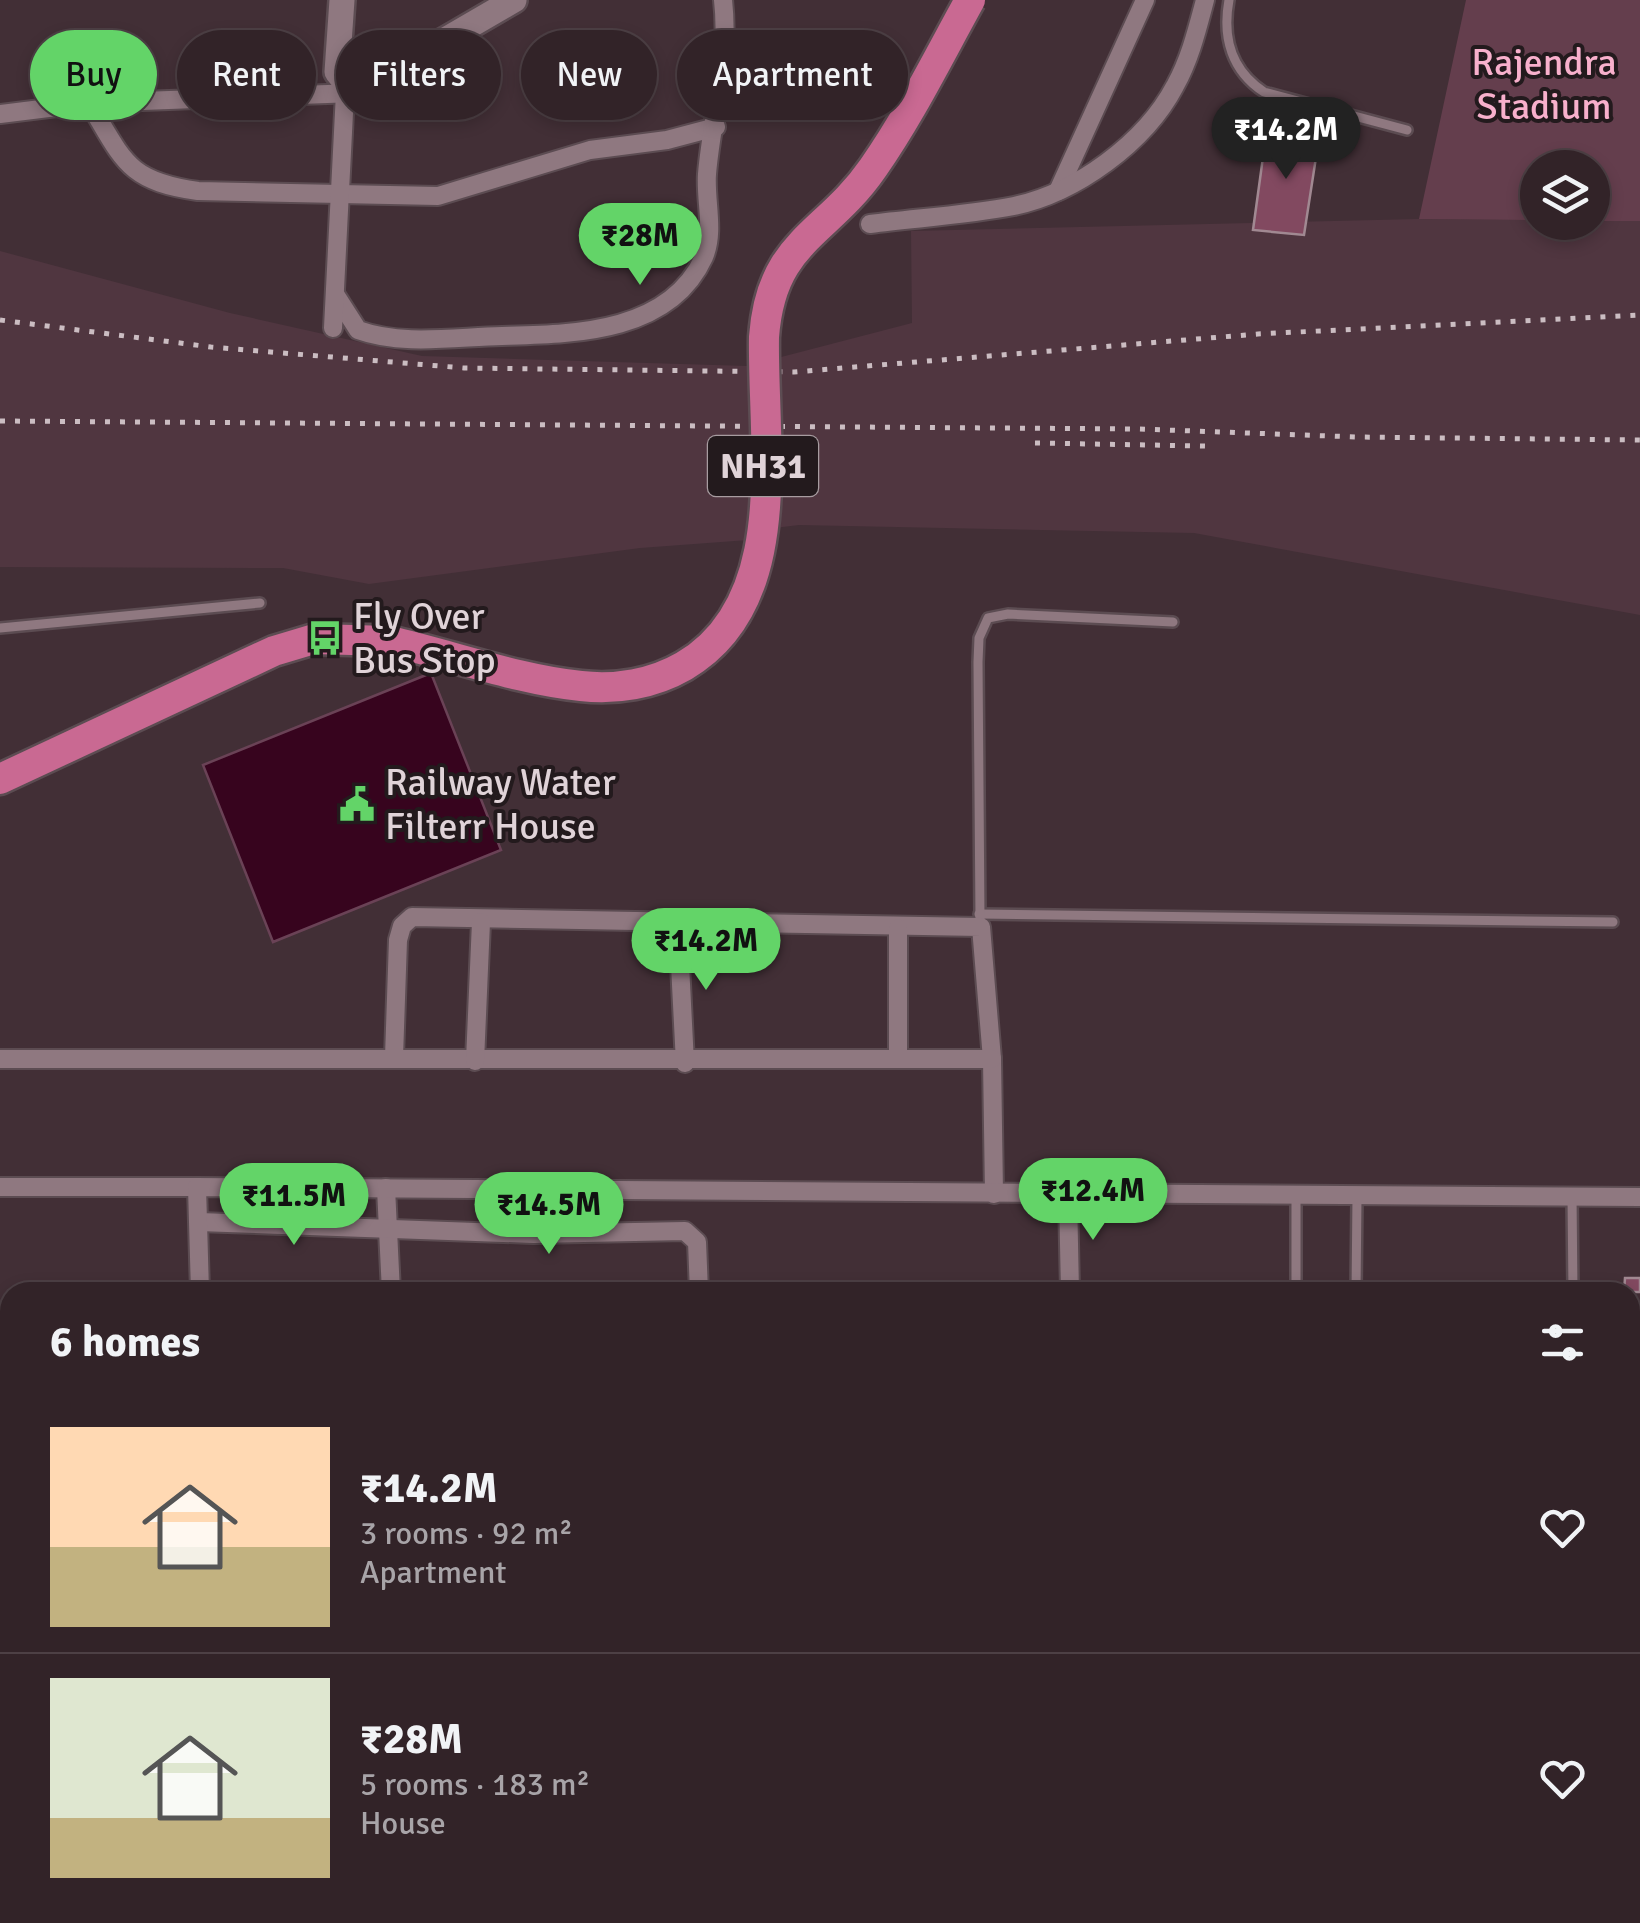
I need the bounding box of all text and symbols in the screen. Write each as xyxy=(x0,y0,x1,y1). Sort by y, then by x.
chip: Buy xyxy=(30,30,157,120)
chip: Rent xyxy=(177,30,316,120)
chip: Filters xyxy=(336,30,501,120)
chip: New xyxy=(521,30,657,120)
chip: Apartment xyxy=(677,30,908,120)
park label: Rajendra Stadium xyxy=(1471,39,1617,130)
pin: ₹14.2M xyxy=(1205,97,1367,182)
text: ₹14.2M xyxy=(1234,110,1338,149)
map controls xyxy=(1520,150,1610,240)
button: layers xyxy=(1520,150,1610,240)
pin: ₹28M xyxy=(581,203,699,288)
text: ₹28M xyxy=(601,216,679,255)
road number: NH31 xyxy=(708,436,818,496)
place label: Fly Over Bus Stop xyxy=(353,593,496,684)
bus stop icon: Fly Over Bus Stop xyxy=(306,619,344,657)
place label: Railway Water Filterr House xyxy=(385,759,616,850)
public building icon: Railway Water Filterr House xyxy=(338,785,376,823)
pin: ₹14.2M xyxy=(625,908,787,993)
text: ₹14.2M xyxy=(654,921,758,960)
pin: ₹12.4M xyxy=(1012,1158,1174,1243)
pin: ₹11.5M xyxy=(213,1163,375,1248)
text: ₹12.4M xyxy=(1041,1171,1145,1210)
pin: ₹14.5M xyxy=(468,1172,630,1257)
text: ₹11.5M xyxy=(242,1176,346,1215)
text: ₹14.5M xyxy=(497,1185,601,1224)
icon: filters xyxy=(1535,1315,1590,1370)
text: 6 homes xyxy=(50,1317,200,1368)
text: ₹14.2M xyxy=(360,1463,498,1514)
icon: home xyxy=(130,1467,250,1587)
icon: heart xyxy=(1535,1500,1590,1555)
text: 3 rooms · 92 m² xyxy=(360,1514,573,1553)
text: Apartment xyxy=(360,1553,507,1592)
text: ₹28M xyxy=(360,1714,463,1765)
icon: home xyxy=(130,1718,250,1838)
icon: heart xyxy=(1535,1751,1590,1806)
text: 5 rooms · 183 m² xyxy=(360,1765,590,1804)
text: House xyxy=(360,1804,446,1843)

